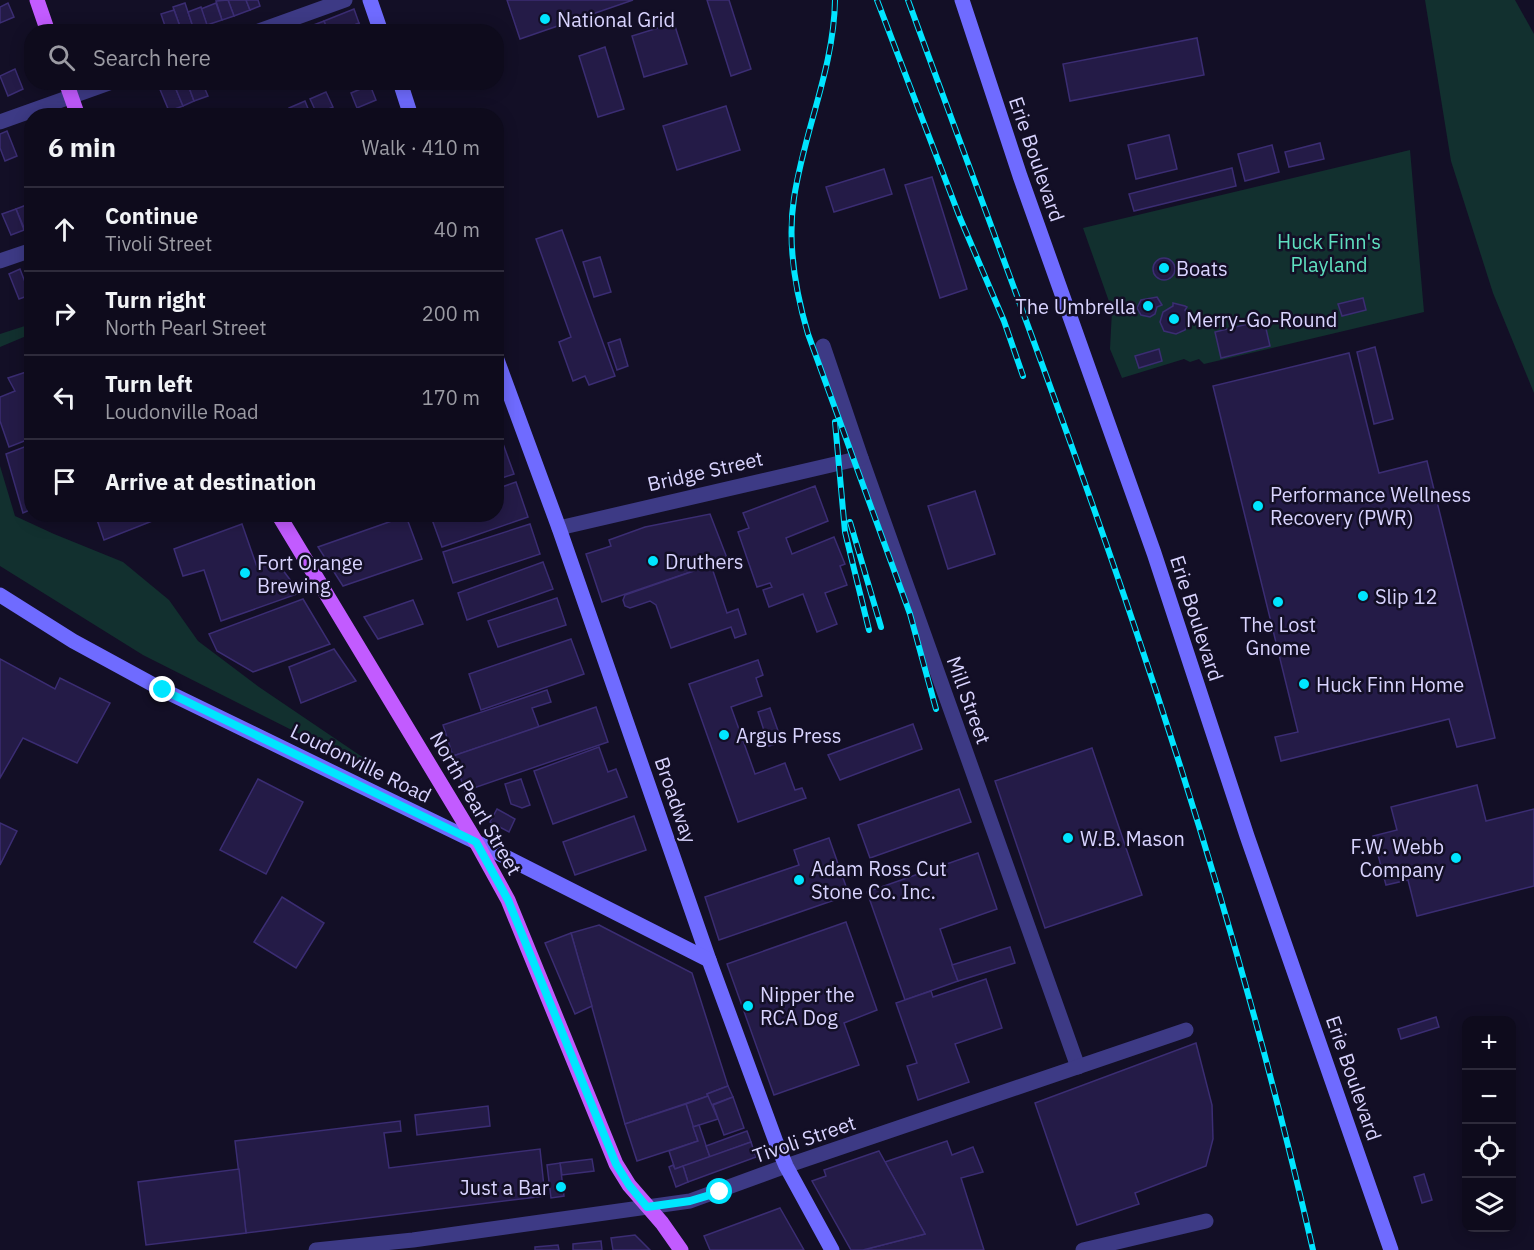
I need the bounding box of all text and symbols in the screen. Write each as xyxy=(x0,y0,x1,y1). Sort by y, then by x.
place label: National Grid xyxy=(557,6,675,33)
marker: National Grid xyxy=(538,12,552,26)
search box xyxy=(24,24,504,90)
icon: search xyxy=(45,41,78,74)
text: Search here xyxy=(93,43,211,72)
street label: Erie Boulevard xyxy=(1003,93,1071,225)
text: 6 min xyxy=(48,130,116,164)
text: Walk · 410 m xyxy=(362,134,480,161)
text: Continue xyxy=(105,201,198,230)
icon: ahead xyxy=(48,213,81,246)
text: 40 m xyxy=(434,216,480,243)
park label: Huck Finn's Playland xyxy=(1277,228,1381,278)
text: Tivoli Street xyxy=(105,230,212,257)
place label: Boats xyxy=(1176,255,1228,282)
marker: Boats xyxy=(1157,261,1171,275)
text: Turn right xyxy=(105,285,206,314)
place label: The Umbrella xyxy=(1015,293,1136,320)
icon: right xyxy=(48,297,81,330)
marker: The Umbrella xyxy=(1141,299,1155,313)
text: 200 m xyxy=(422,300,480,327)
place label: Merry-Go-Round xyxy=(1186,306,1337,333)
marker: Merry-Go-Round xyxy=(1167,312,1181,326)
text: North Pearl Street xyxy=(105,314,267,341)
text: Turn left xyxy=(105,369,193,398)
icon: left xyxy=(48,381,81,414)
text: 170 m xyxy=(422,384,480,411)
text: Loudonville Road xyxy=(105,398,259,425)
street label: Bridge Street xyxy=(644,445,766,497)
icon: arrive xyxy=(48,465,81,498)
text: Arrive at destination xyxy=(105,467,316,496)
place label: Performance Wellness Recovery (PWR) xyxy=(1270,481,1471,531)
marker: Performance Wellness Recovery (PWR) xyxy=(1251,499,1265,513)
place label: Druthers xyxy=(665,548,744,575)
place label: Fort Orange Brewing xyxy=(257,549,363,599)
street label: Erie Boulevard xyxy=(1164,552,1230,684)
marker: Druthers xyxy=(646,554,660,568)
marker: Fort Orange Brewing xyxy=(238,566,252,580)
place label: Slip 12 xyxy=(1375,583,1437,610)
marker: Slip 12 xyxy=(1356,589,1370,603)
marker: The Lost Gnome xyxy=(1271,595,1285,609)
place label: The Lost Gnome xyxy=(1240,611,1316,661)
street label: Mill Street xyxy=(941,652,997,748)
place label: Huck Finn Home xyxy=(1316,671,1464,698)
route end xyxy=(149,676,175,702)
marker: Huck Finn Home xyxy=(1297,677,1311,691)
street label: Loudonville Road xyxy=(286,717,436,809)
place label: Argus Press xyxy=(736,722,842,749)
street label: North Pearl Street xyxy=(424,726,528,880)
marker: Argus Press xyxy=(717,728,731,742)
street label: Broadway xyxy=(649,753,703,847)
place label: W.B. Mason xyxy=(1080,825,1185,852)
marker: W.B. Mason xyxy=(1061,831,1075,845)
place label: F.W. Webb Company xyxy=(1351,833,1444,883)
marker: F.W. Webb Company xyxy=(1449,851,1463,865)
place label: Adam Ross Cut Stone Co. Inc. xyxy=(811,855,947,905)
marker: Adam Ross Cut Stone Co. Inc. xyxy=(792,873,806,887)
place label: Nipper the RCA Dog xyxy=(760,981,855,1031)
marker: Nipper the RCA Dog xyxy=(741,999,755,1013)
street label: Erie Boulevard xyxy=(1320,1012,1388,1144)
map controls xyxy=(1462,1016,1516,1232)
button: + xyxy=(1462,1016,1516,1070)
button: − xyxy=(1462,1070,1516,1124)
street label: Tivoli Street xyxy=(749,1109,859,1169)
button: locate xyxy=(1462,1124,1516,1178)
place label: Just a Bar xyxy=(460,1174,549,1201)
route start xyxy=(706,1178,732,1204)
button: layers xyxy=(1462,1178,1516,1232)
marker: Just a Bar xyxy=(554,1180,568,1194)

